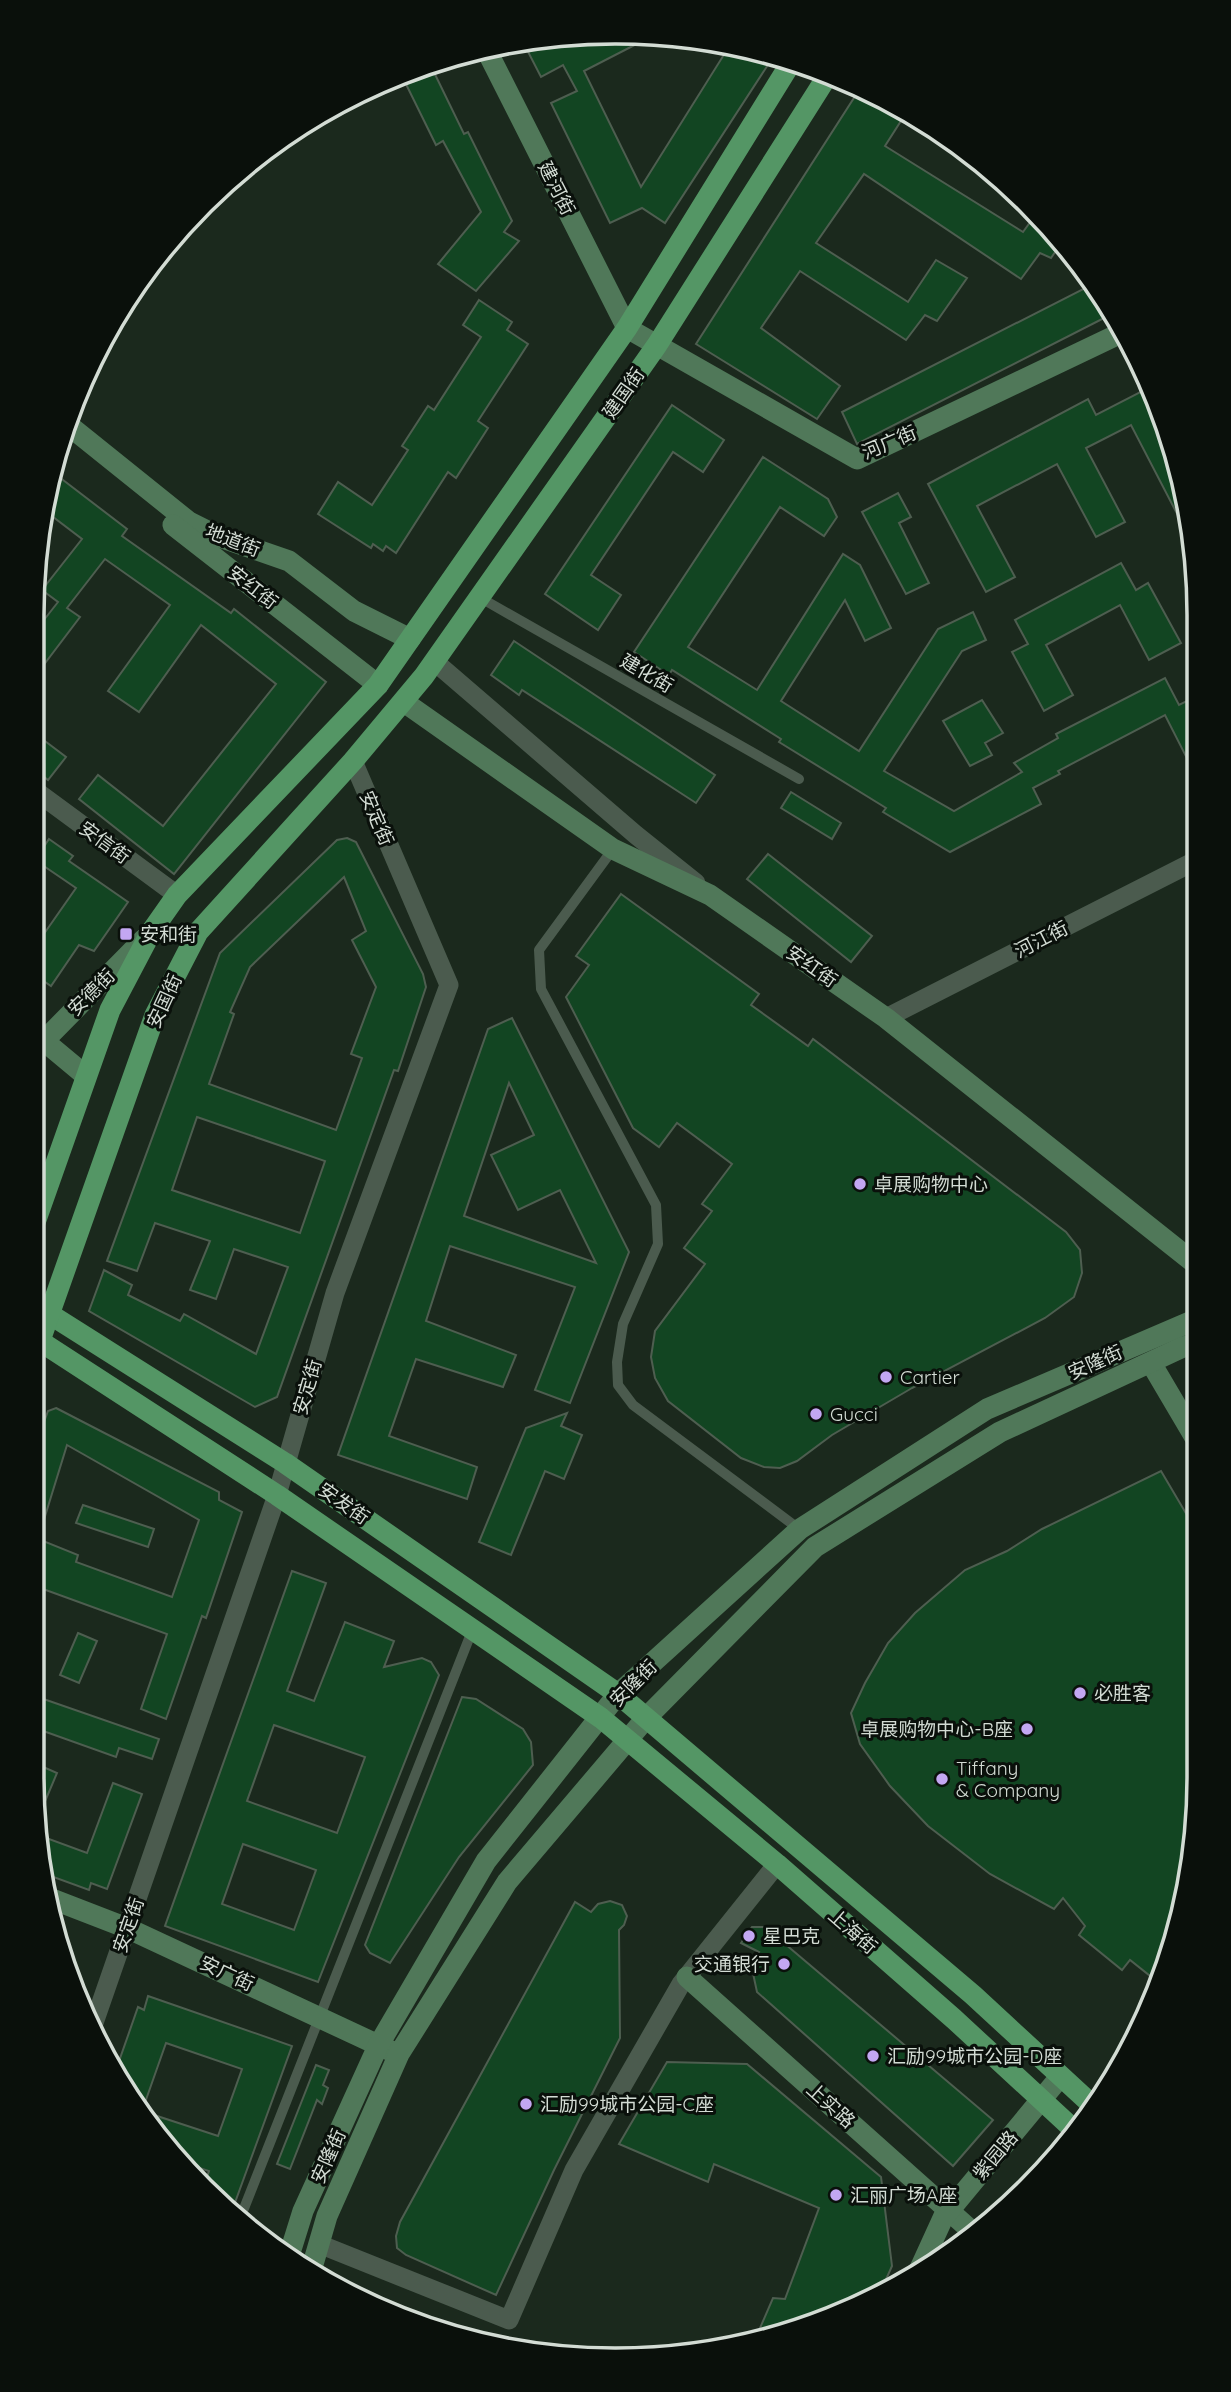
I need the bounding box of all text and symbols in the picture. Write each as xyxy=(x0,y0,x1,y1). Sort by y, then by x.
street label: 建河街 xyxy=(533,157,581,219)
street label: 建国街 xyxy=(597,363,649,423)
street label: 河广街 xyxy=(858,420,920,464)
street label: 地道街 xyxy=(202,519,264,561)
street label: 安红街 xyxy=(223,560,283,614)
street label: 建化街 xyxy=(616,648,678,698)
street label: 安定街 xyxy=(355,787,399,849)
street label: 安信街 xyxy=(75,816,135,868)
street label: 河江街 xyxy=(1010,915,1072,963)
place label: 安和街 xyxy=(140,922,197,946)
marker: 安和街 xyxy=(118,926,134,942)
street label: 安红街 xyxy=(782,940,842,992)
street label: 安德街 xyxy=(62,963,120,1021)
street label: 安国街 xyxy=(141,970,187,1032)
place label: 卓展购物中心 xyxy=(874,1172,988,1196)
marker: 卓展购物中心 xyxy=(852,1176,868,1192)
street label: 安隆街 xyxy=(1064,1339,1126,1385)
street label: 安定街 xyxy=(288,1356,326,1418)
place label: Cartier xyxy=(900,1365,960,1389)
marker: Cartier xyxy=(878,1369,894,1385)
place label: Gucci xyxy=(830,1402,878,1426)
marker: Gucci xyxy=(808,1406,824,1422)
street label: 安发街 xyxy=(314,1477,374,1529)
street label: 安隆街 xyxy=(604,1654,662,1712)
place label: 必胜客 xyxy=(1094,1681,1151,1705)
marker: 必胜客 xyxy=(1072,1685,1088,1701)
place label: 卓展购物中心-B座 xyxy=(860,1717,1013,1741)
marker: 卓展购物中心-B座 xyxy=(1019,1721,1035,1737)
place label: Tiffany & Company xyxy=(956,1756,1060,1802)
marker: Tiffany & Company xyxy=(934,1771,950,1787)
street label: 安定街 xyxy=(107,1894,149,1956)
street label: 上海街 xyxy=(824,1903,882,1959)
place label: 星巴克 xyxy=(763,1924,820,1948)
marker: 星巴克 xyxy=(741,1928,757,1944)
street label: 安广街 xyxy=(196,1950,258,1996)
place label: 交通银行 xyxy=(694,1952,770,1976)
marker: 交通银行 xyxy=(776,1956,792,1972)
place label: 汇励99城市公园-D座 xyxy=(887,2044,1062,2068)
marker: 汇励99城市公园-D座 xyxy=(865,2048,881,2064)
street label: 上实路 xyxy=(802,2077,860,2133)
place label: 汇励99城市公园-C座 xyxy=(540,2092,714,2116)
marker: 汇励99城市公园-C座 xyxy=(518,2096,534,2112)
street label: 安隆街 xyxy=(305,2125,351,2187)
street label: 紫园路 xyxy=(967,2125,1023,2185)
place label: 汇丽广场A座 xyxy=(850,2183,957,2207)
marker: 汇丽广场A座 xyxy=(828,2187,844,2203)

